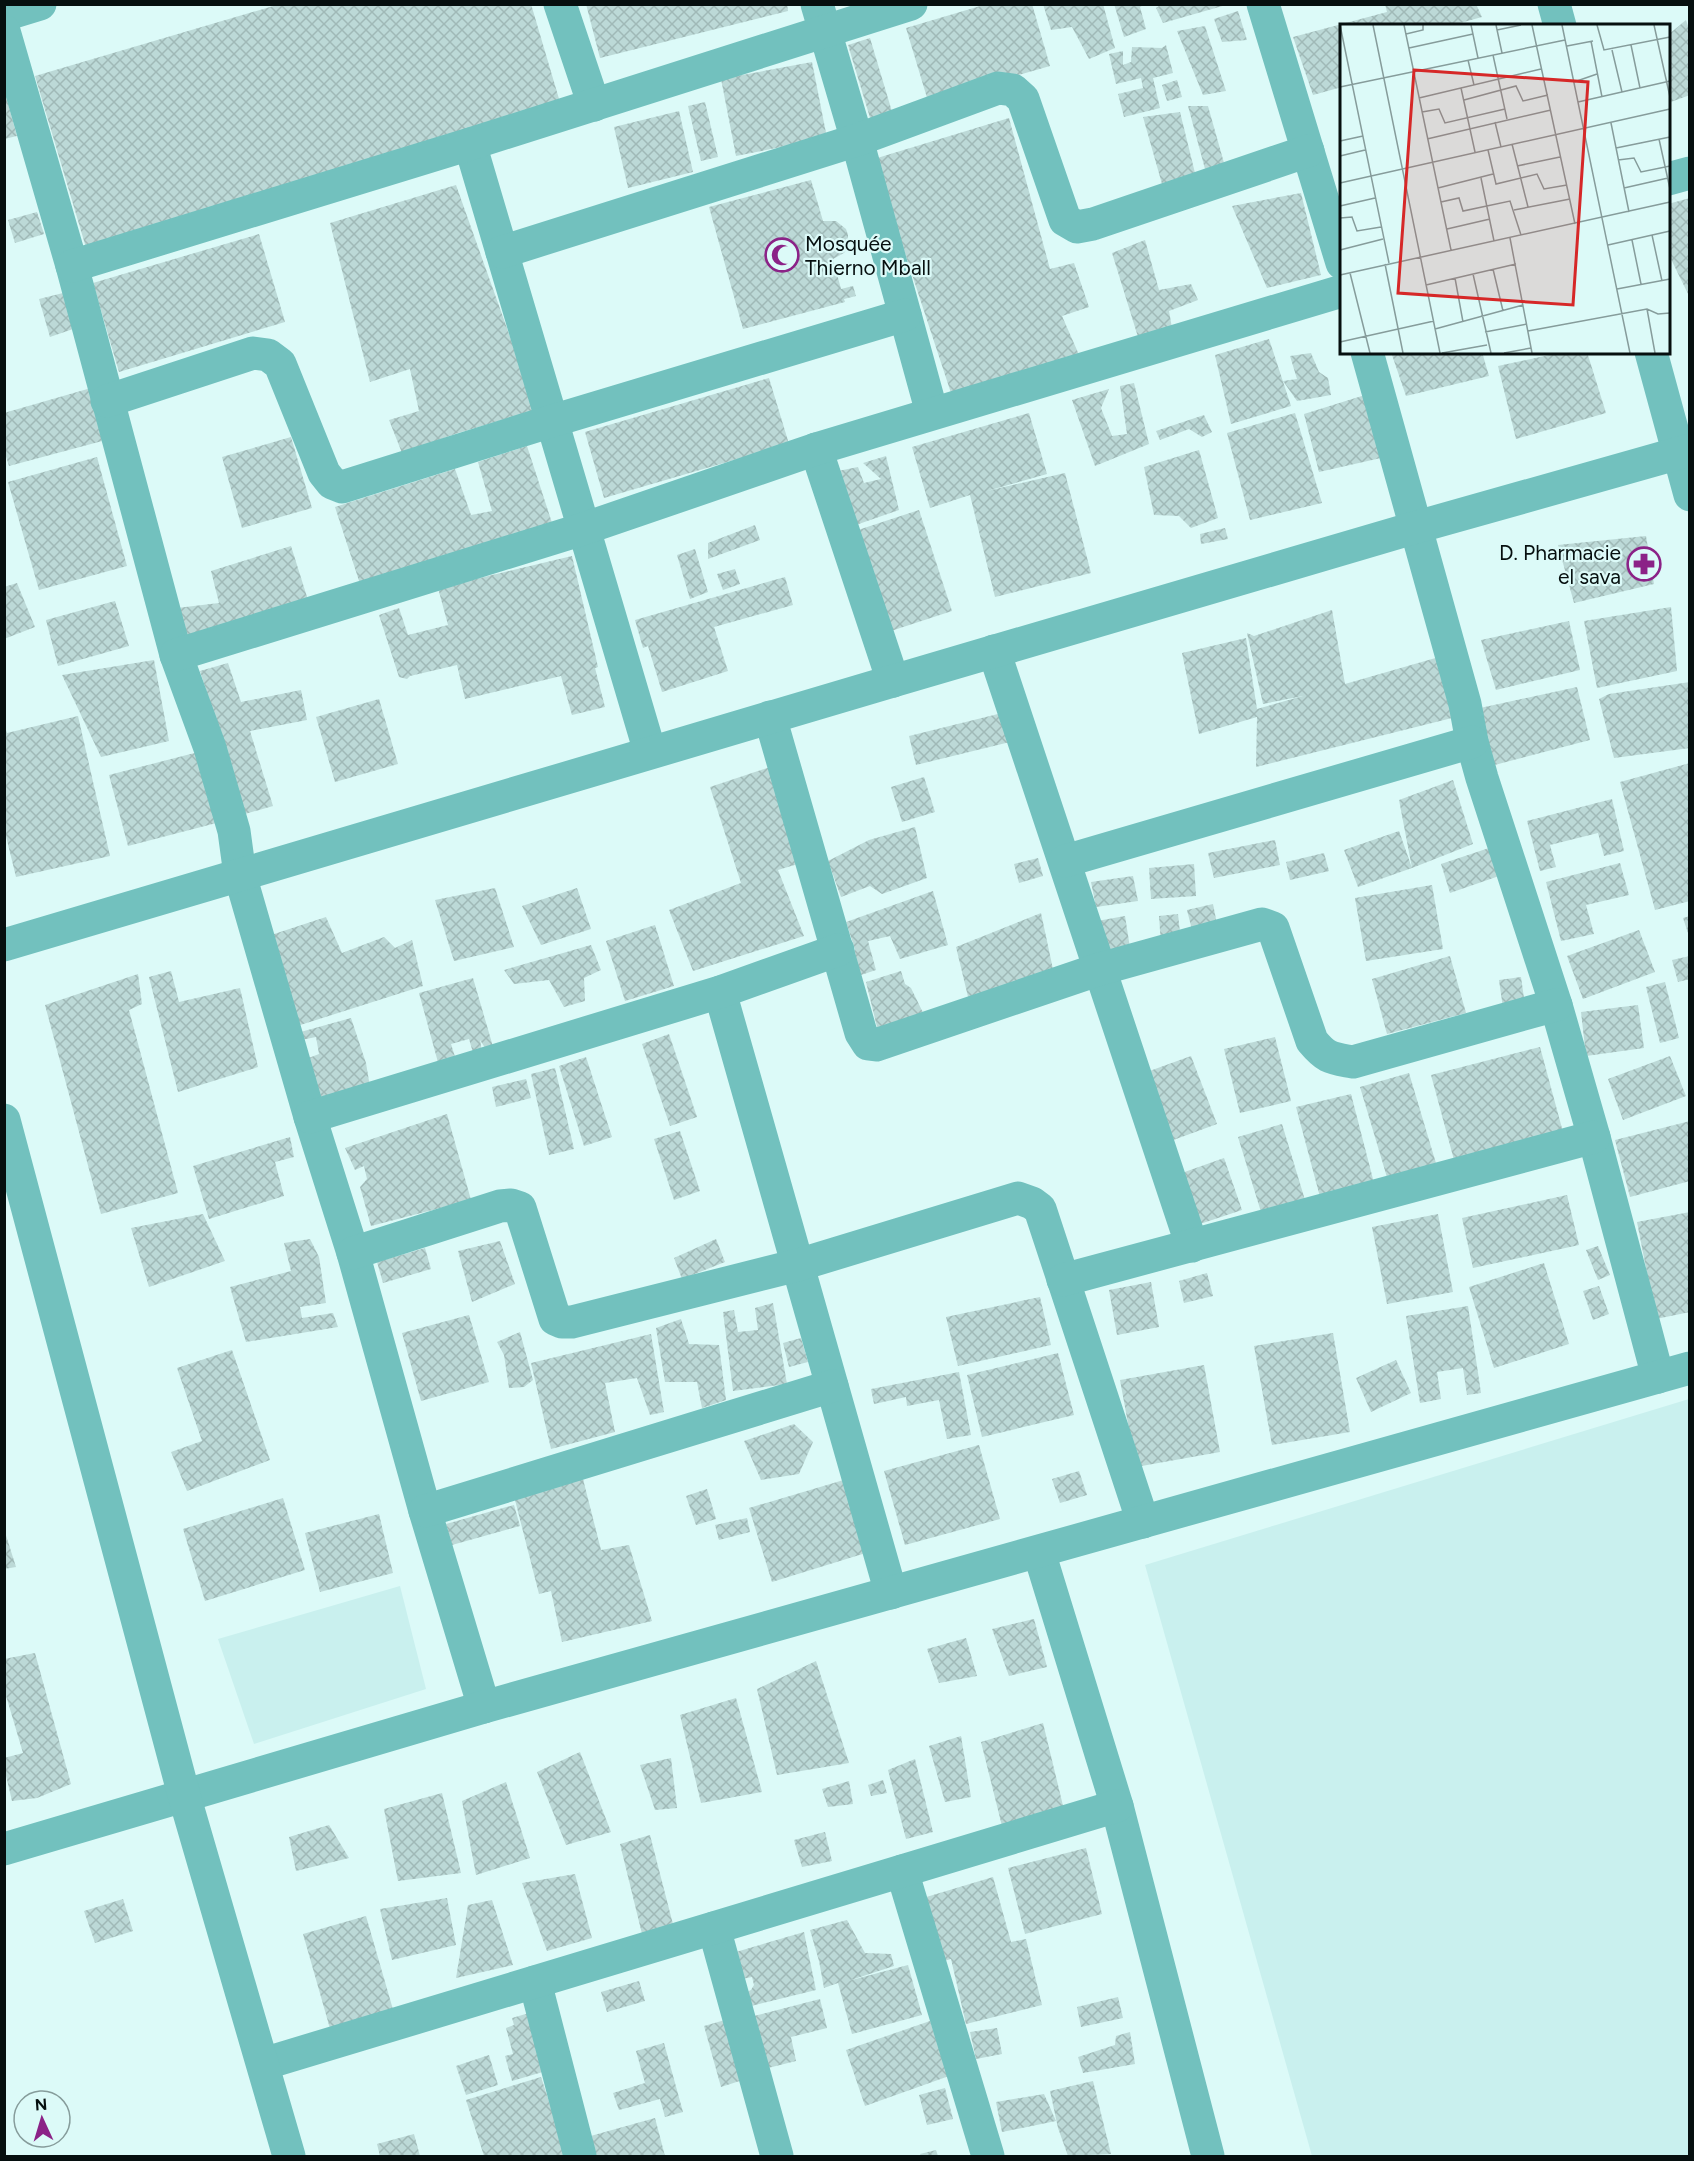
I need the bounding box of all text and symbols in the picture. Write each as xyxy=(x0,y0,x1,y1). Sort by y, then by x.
inset map xyxy=(1340,24,1670,354)
place label: Mosquée Thierno Mball xyxy=(805,231,931,280)
mosque icon: Mosquée Thierno Mball xyxy=(764,237,800,273)
place label: D. Pharmacie el sava xyxy=(1499,540,1621,589)
pharmacy icon: D. Pharmacie el sava xyxy=(1626,546,1662,582)
north arrow xyxy=(12,2089,72,2149)
text: N xyxy=(34,2095,48,2114)

